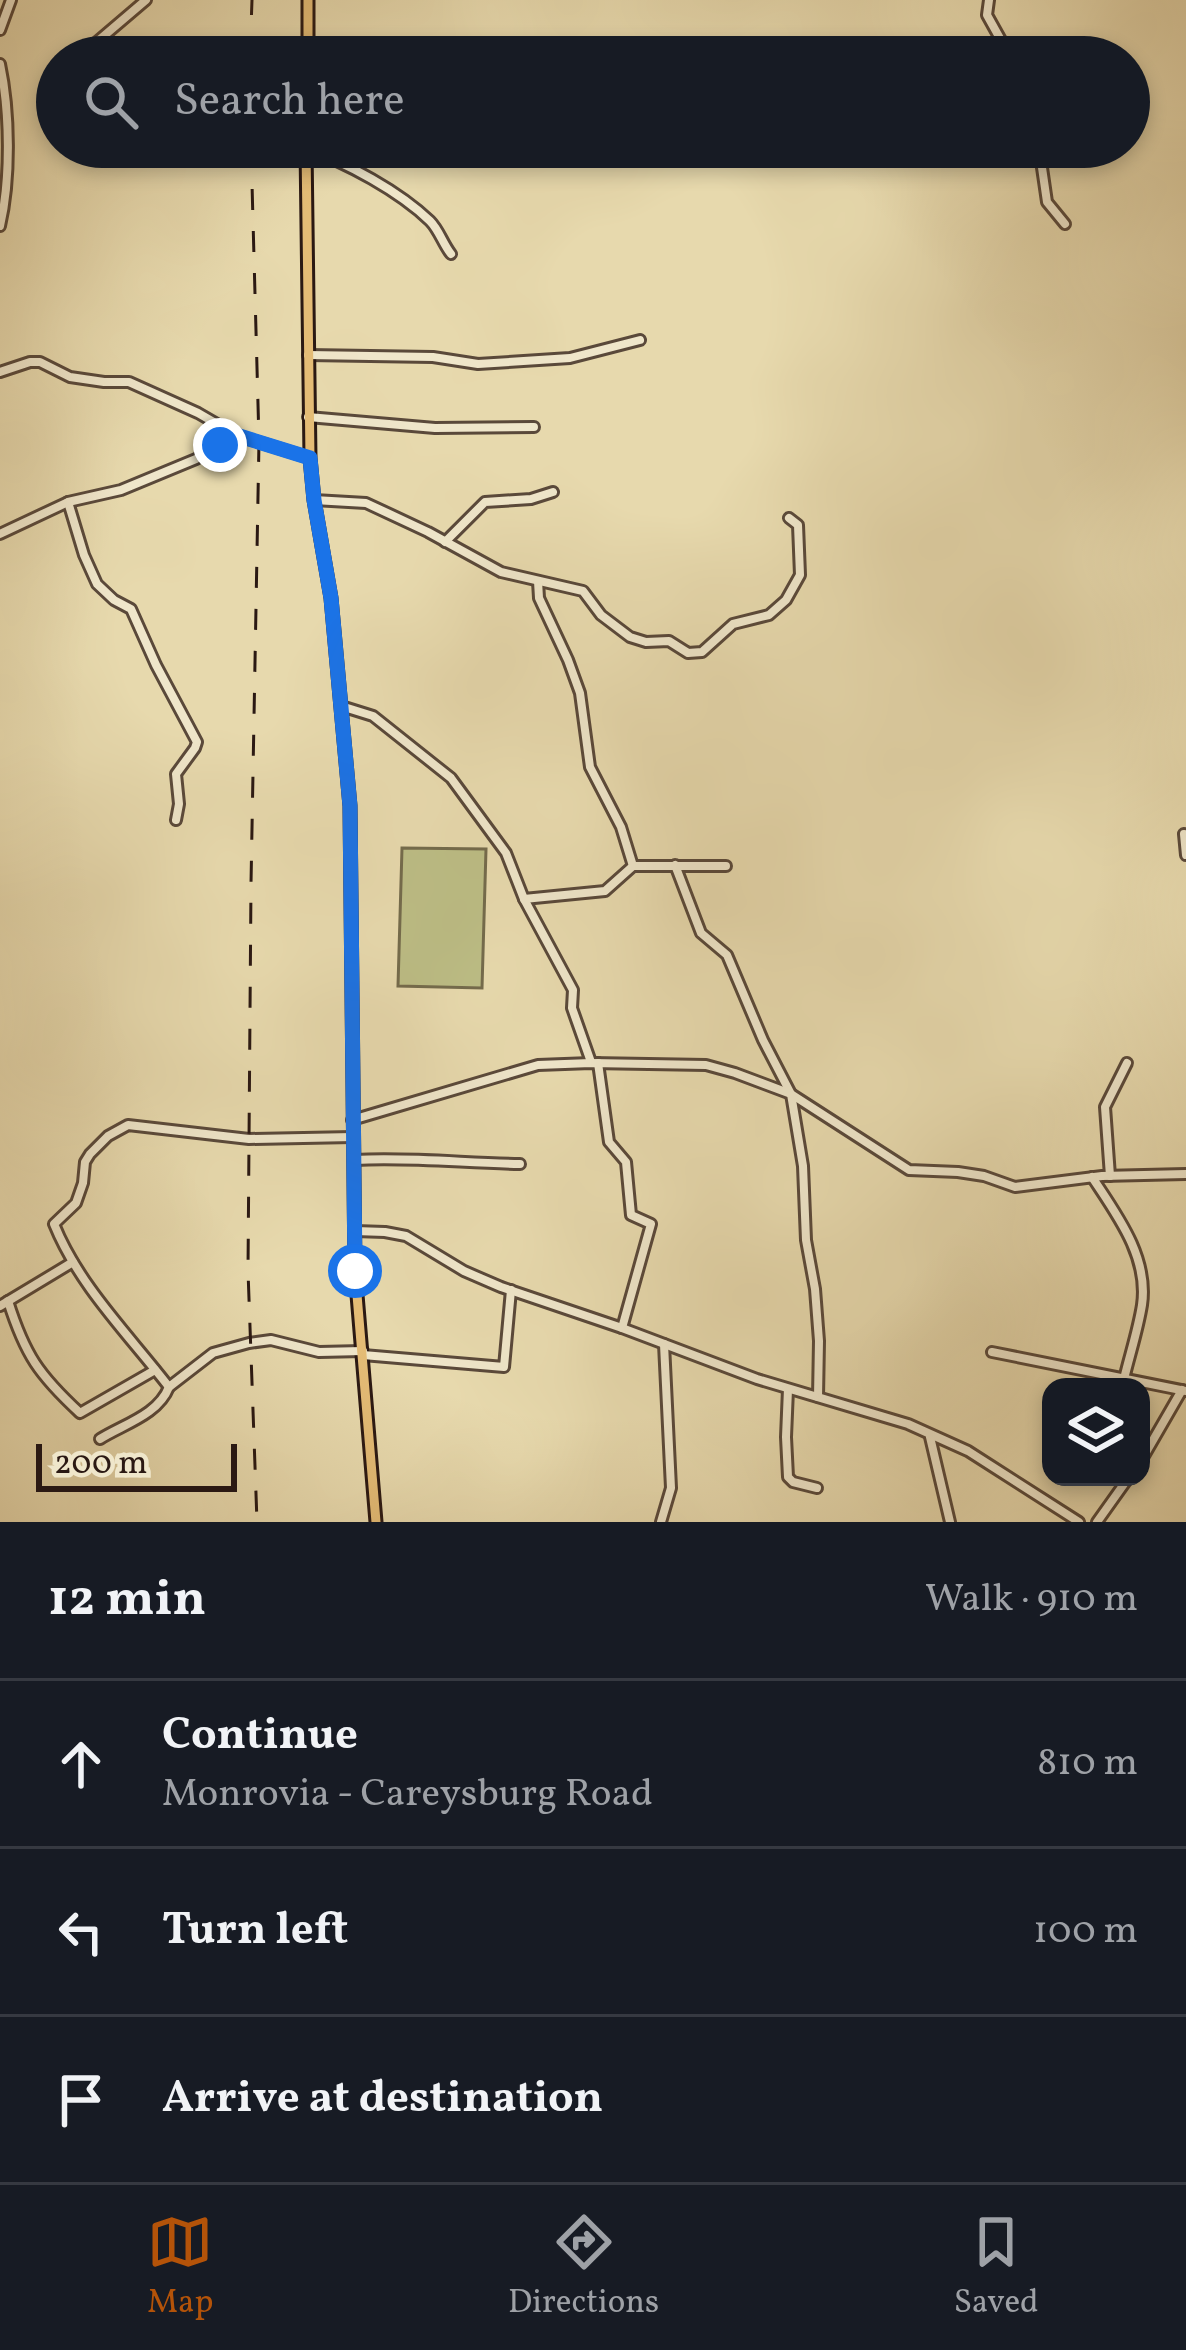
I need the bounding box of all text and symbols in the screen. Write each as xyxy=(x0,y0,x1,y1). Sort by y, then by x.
search box xyxy=(36,36,1150,168)
icon: search xyxy=(78,69,144,135)
text: Search here xyxy=(174,71,405,134)
route end xyxy=(193,418,247,472)
route start xyxy=(328,1244,382,1298)
map controls xyxy=(1042,1378,1150,1486)
button: layers xyxy=(1042,1378,1150,1486)
scale bar xyxy=(36,1438,237,1491)
text: 200 m xyxy=(54,1442,148,1488)
text: 12 min xyxy=(48,1565,206,1636)
text: Walk · 910 m xyxy=(925,1573,1138,1627)
text: Continue xyxy=(162,1705,358,1768)
icon: ahead xyxy=(48,1731,114,1797)
text: 810 m xyxy=(1037,1737,1138,1791)
text: Monrovia - Careysburg Road xyxy=(162,1768,653,1822)
icon: left xyxy=(48,1899,114,1965)
text: Turn left xyxy=(162,1900,348,1963)
text: 100 m xyxy=(1033,1905,1138,1959)
icon: arrive xyxy=(48,2067,114,2133)
text: Arrive at destination xyxy=(162,2068,603,2131)
tab: Map xyxy=(147,2209,213,2327)
tab: Directions xyxy=(508,2209,659,2327)
tab: Saved xyxy=(954,2209,1039,2327)

